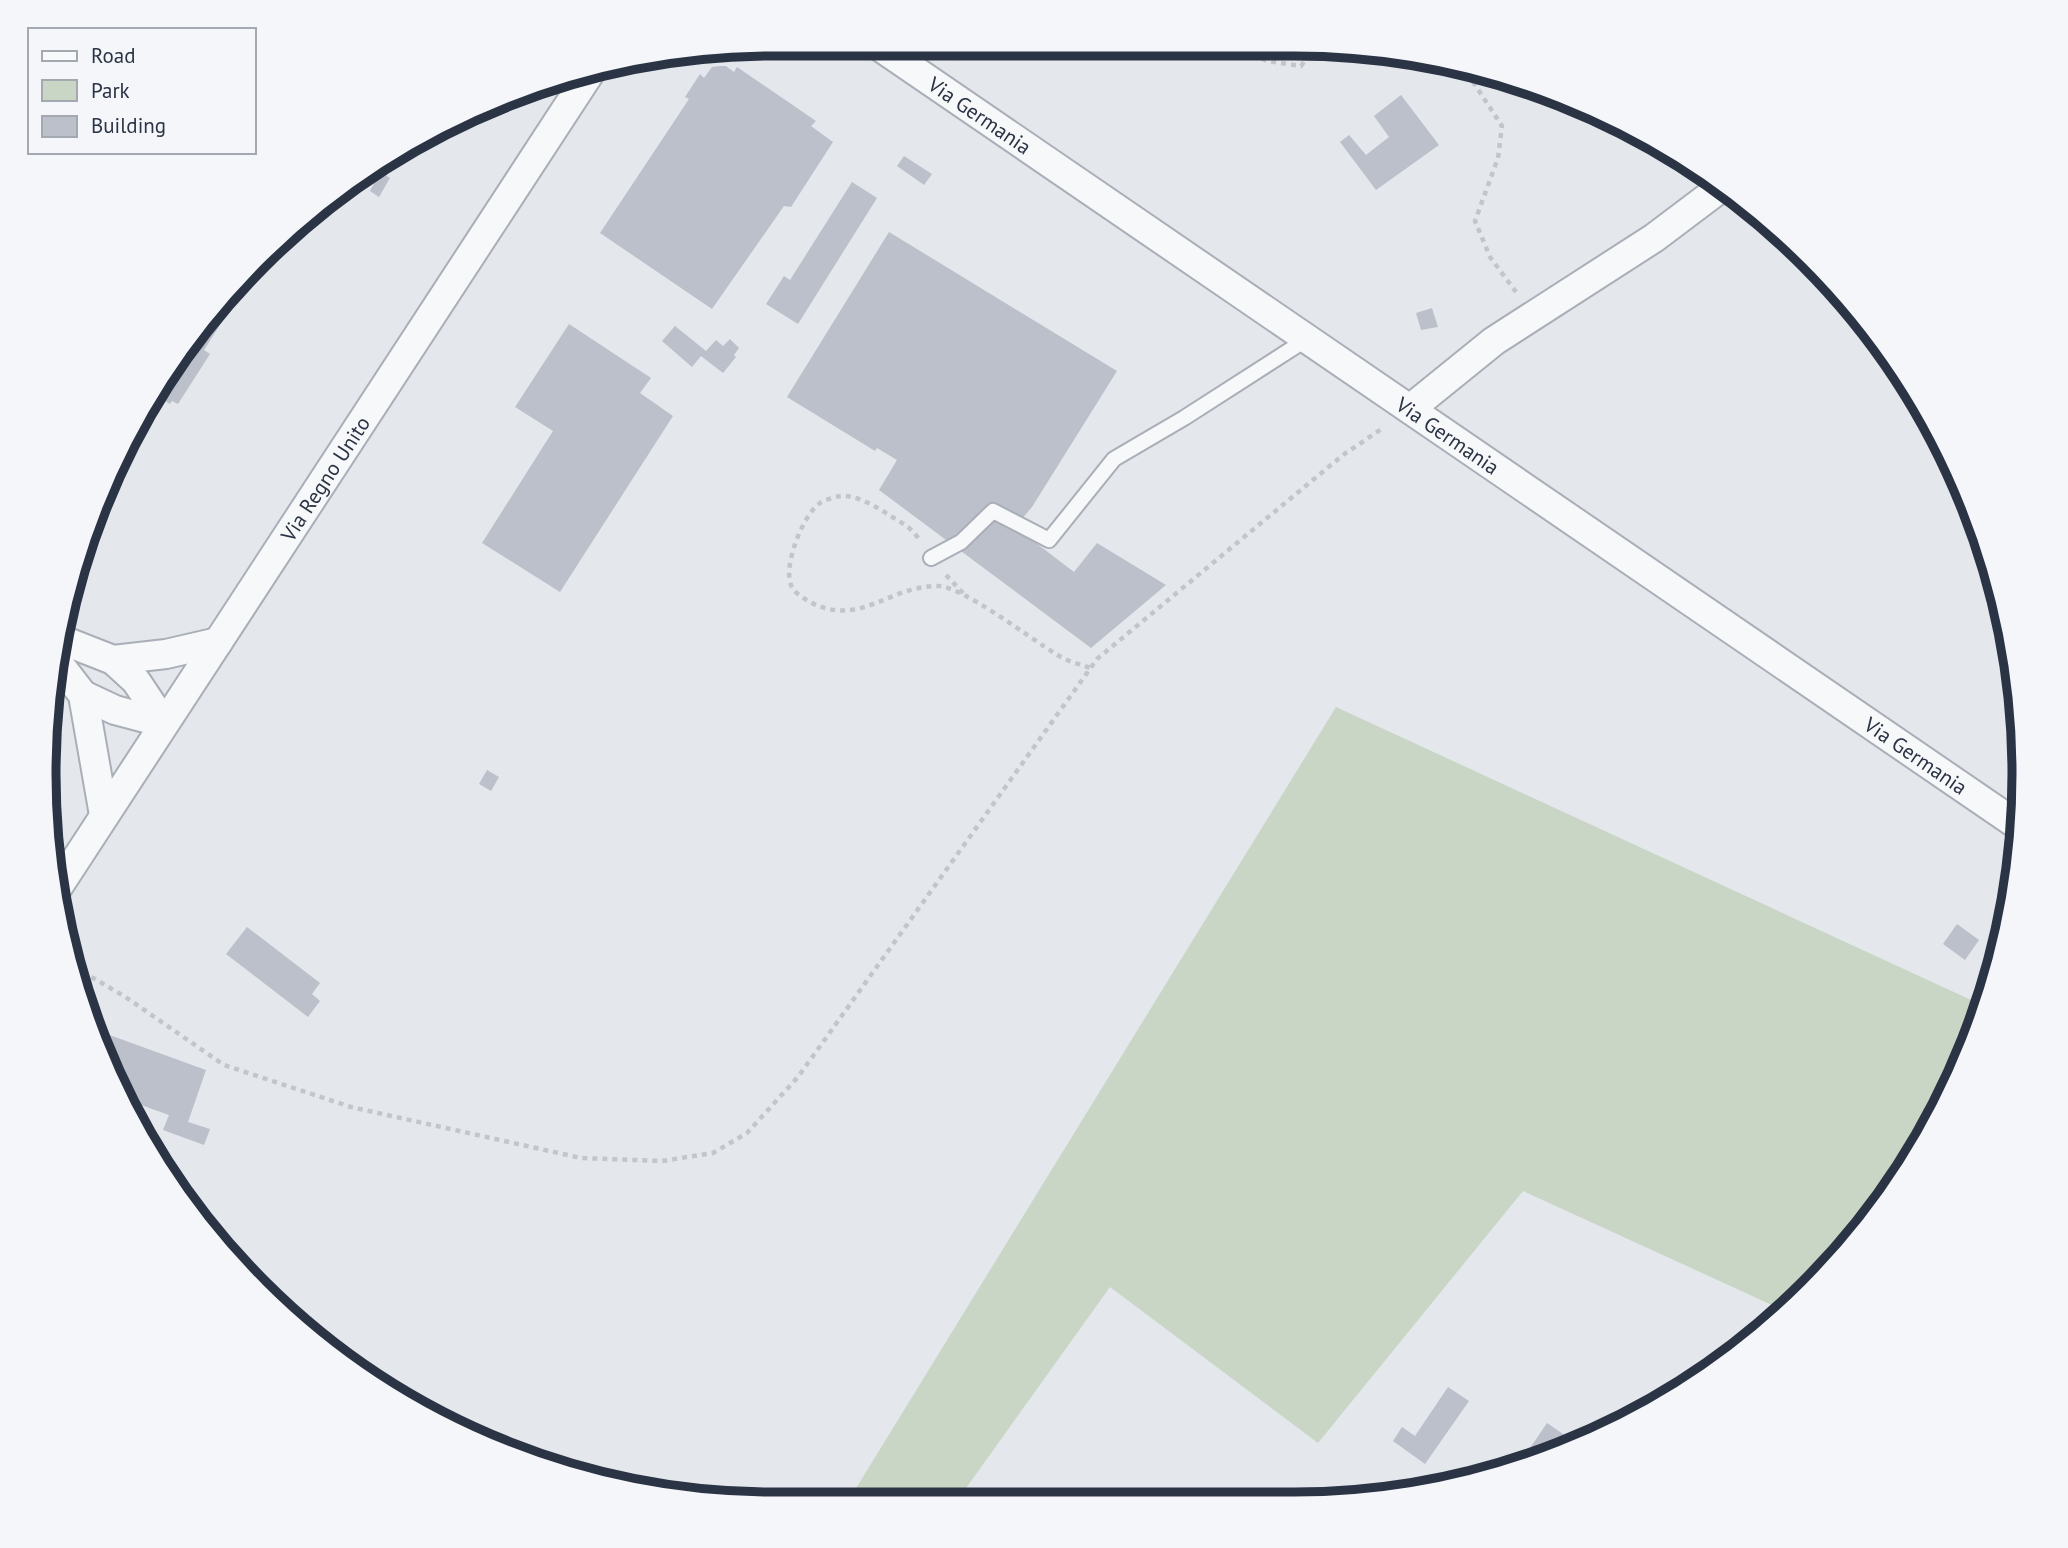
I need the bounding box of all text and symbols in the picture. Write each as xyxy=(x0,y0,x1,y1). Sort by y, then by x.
legend xyxy=(28,28,256,154)
text: Road xyxy=(91,42,135,69)
street label: Via Germania xyxy=(922,70,1037,160)
text: Park xyxy=(91,77,130,104)
text: Building xyxy=(91,112,166,139)
street label: Via Germania xyxy=(1390,390,1505,480)
street label: Via Regno Unito xyxy=(274,411,376,547)
street label: Via Germania xyxy=(1858,710,1973,800)

